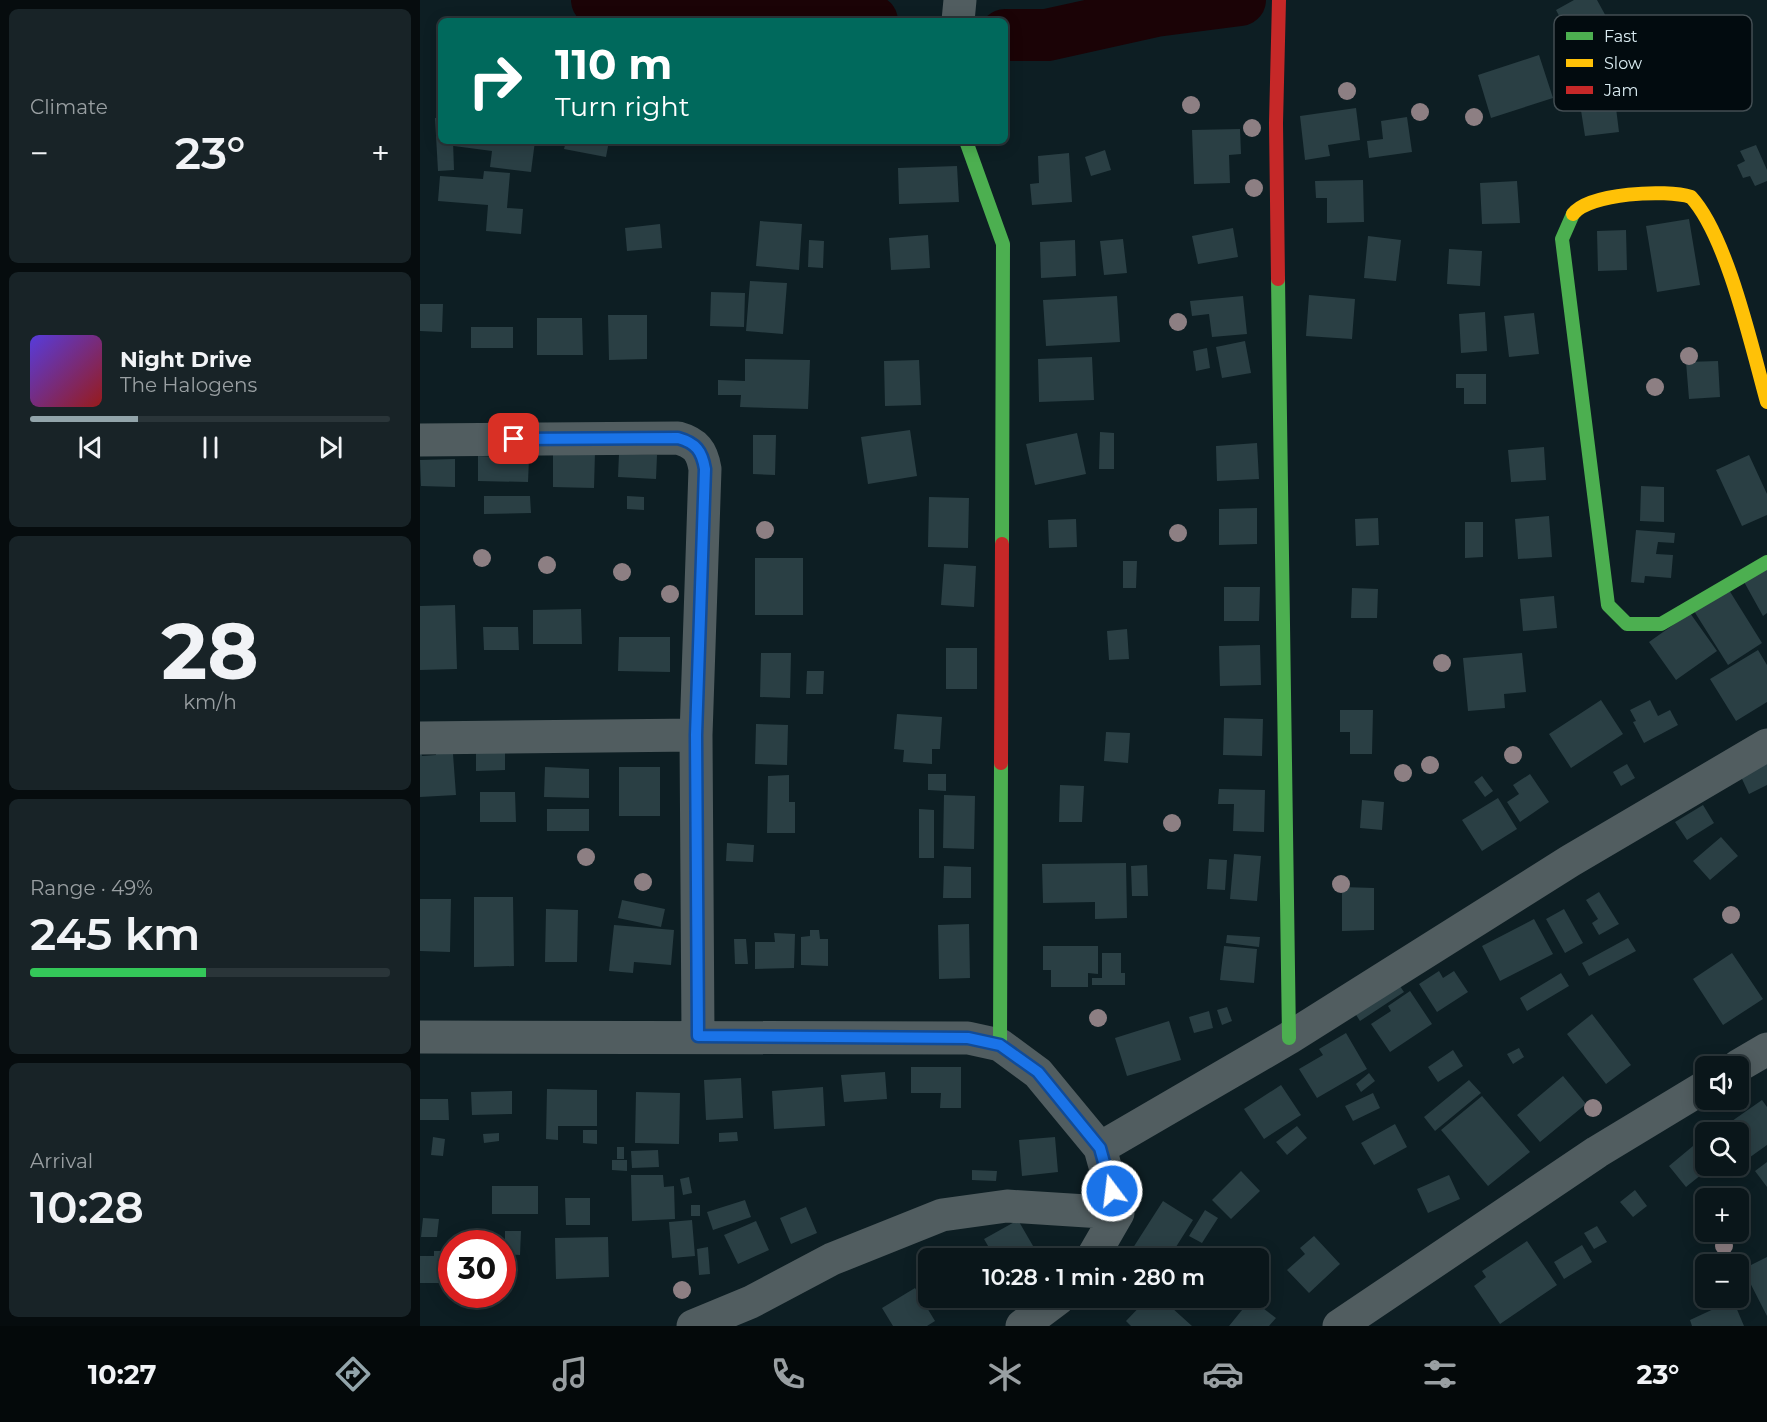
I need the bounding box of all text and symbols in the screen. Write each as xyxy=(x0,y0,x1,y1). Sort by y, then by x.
legend xyxy=(1554,15,1752,111)
text: Fast xyxy=(1604,27,1638,46)
text: 110 m xyxy=(555,38,672,90)
icon: right xyxy=(456,42,534,120)
text: Slow xyxy=(1604,54,1642,73)
text: Jam xyxy=(1603,81,1638,100)
text: Turn right xyxy=(555,90,690,123)
text: Climate xyxy=(30,95,108,119)
text: 23° xyxy=(175,125,245,180)
text: − xyxy=(30,133,49,173)
text: + xyxy=(371,133,390,173)
text: Night Drive xyxy=(120,346,252,373)
text: The Halogens xyxy=(120,373,257,397)
pin xyxy=(488,413,539,464)
icon: arrive xyxy=(497,422,530,455)
icon: previous xyxy=(74,431,107,464)
icon: pause xyxy=(194,431,227,464)
icon: next xyxy=(314,431,347,464)
text: 28 xyxy=(161,603,259,699)
text: km/h xyxy=(183,690,237,714)
text: Range · 49% xyxy=(30,876,153,900)
text: 245 km xyxy=(30,906,201,961)
map controls xyxy=(1695,1056,1749,1308)
button: sound xyxy=(1695,1056,1749,1110)
button: search xyxy=(1695,1122,1749,1176)
text: Arrival xyxy=(30,1149,93,1173)
position arrow xyxy=(1080,1159,1144,1223)
text: 10:28 xyxy=(30,1179,144,1234)
button: + xyxy=(1695,1188,1749,1242)
speed limit sign: 30 xyxy=(438,1230,516,1308)
button: − xyxy=(1695,1254,1749,1308)
text: 10:28 · 1 min · 280 m xyxy=(982,1264,1205,1291)
icon: directions xyxy=(332,1353,374,1395)
icon: music xyxy=(549,1353,591,1395)
icon: phone xyxy=(767,1353,809,1395)
icon: climate xyxy=(984,1353,1026,1395)
icon: car xyxy=(1202,1353,1244,1395)
icon: filters xyxy=(1419,1353,1461,1395)
text: 10:27 xyxy=(88,1358,156,1391)
text: 23° xyxy=(1636,1358,1679,1391)

